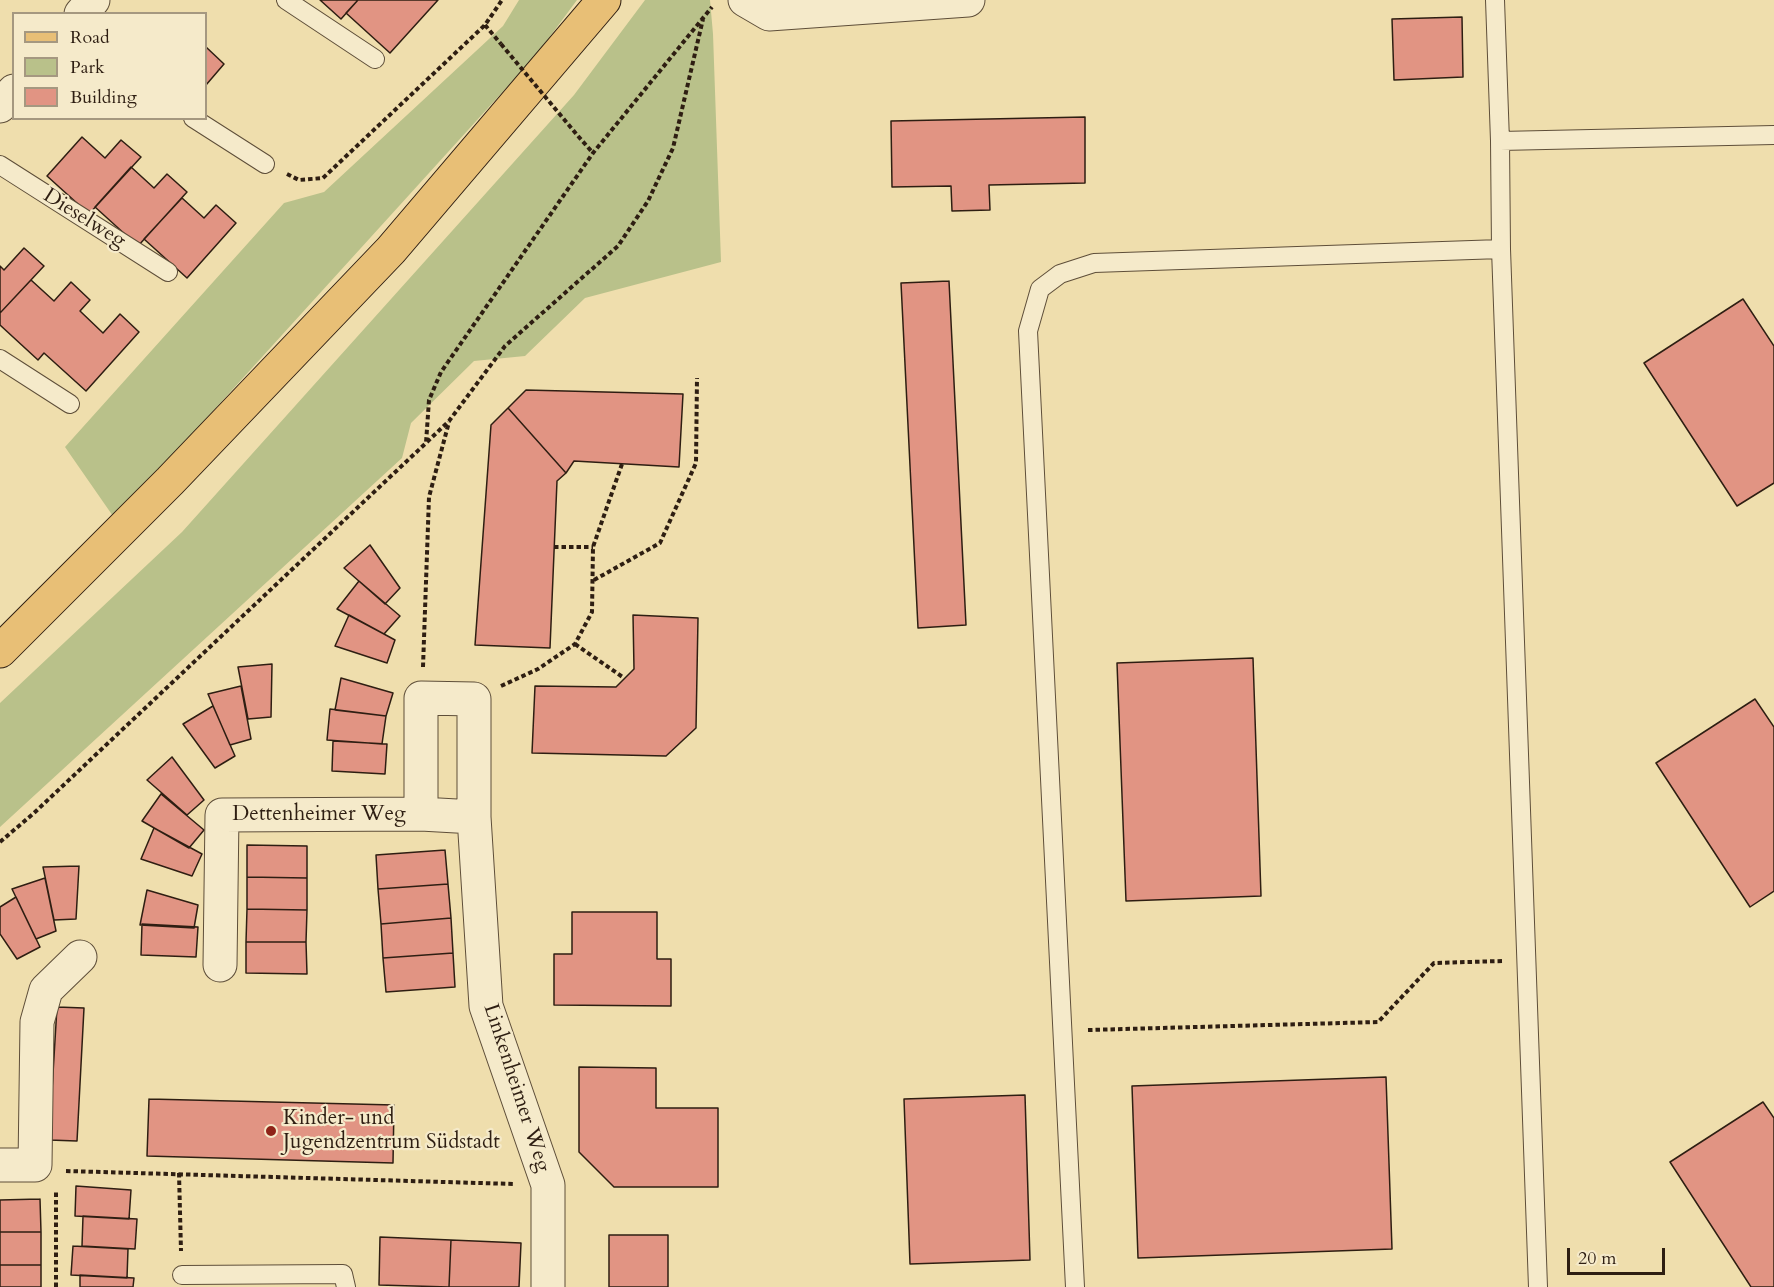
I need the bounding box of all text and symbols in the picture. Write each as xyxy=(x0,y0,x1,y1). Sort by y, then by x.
legend xyxy=(12,12,207,120)
text: Road xyxy=(70,25,110,50)
text: Park xyxy=(70,55,105,80)
text: Building xyxy=(70,85,137,110)
street label: Dieselweg xyxy=(38,184,130,254)
street label: Dettenheimer Weg xyxy=(232,802,406,828)
street label: Linkenheimer Weg xyxy=(477,1001,555,1175)
place label: Kinder- und Jugendzentrum Südstadt xyxy=(283,1106,500,1156)
marker: Kinder- und Jugendzentrum Südstadt xyxy=(264,1124,278,1138)
scale bar xyxy=(1570,1236,1668,1274)
text: 20 m xyxy=(1578,1246,1617,1271)

